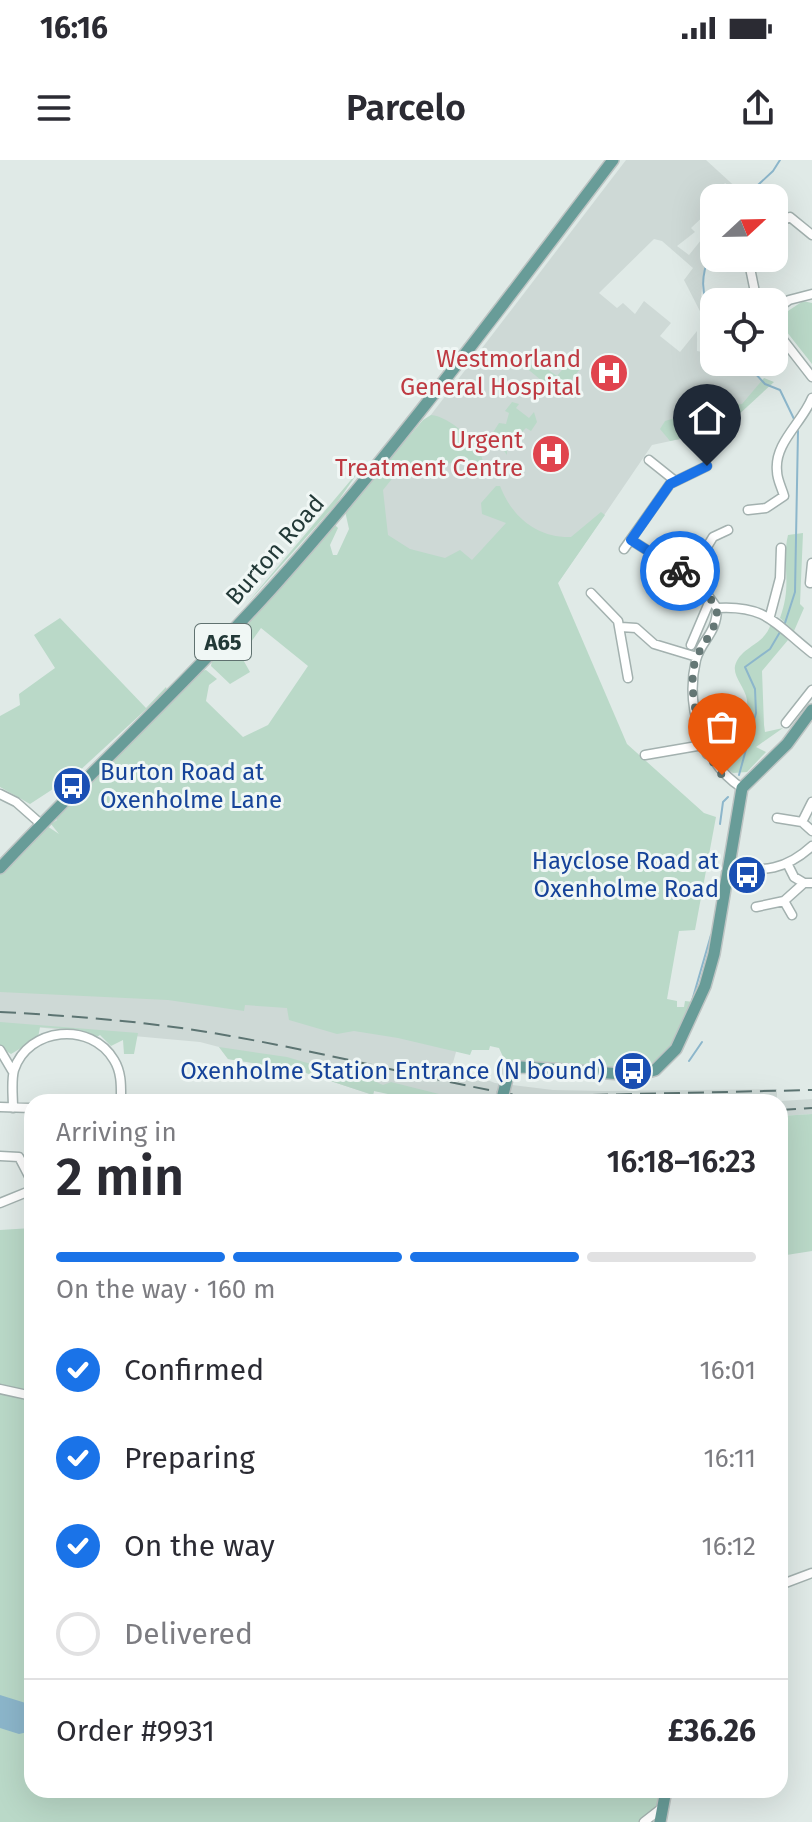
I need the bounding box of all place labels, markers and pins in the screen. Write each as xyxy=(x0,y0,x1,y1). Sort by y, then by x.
place label: Westmorland General Hospital xyxy=(400,345,581,401)
hospital icon: Westmorland General Hospital xyxy=(588,352,630,394)
pin xyxy=(673,384,741,466)
place label: Urgent Treatment Centre xyxy=(335,426,523,482)
hospital icon: Urgent Treatment Centre xyxy=(530,433,572,475)
pin xyxy=(688,693,756,775)
place label: Burton Road at Oxenholme Lane xyxy=(100,758,282,814)
bus stop icon: Burton Road at Oxenholme Lane xyxy=(51,765,93,807)
place label: Hayclose Road at Oxenholme Road xyxy=(532,847,719,903)
bus stop icon: Hayclose Road at Oxenholme Road xyxy=(726,854,768,896)
bus stop icon: Oxenholme Station Entrance (N bound) xyxy=(612,1050,654,1092)
place label: Oxenholme Station Entrance (N bound) xyxy=(180,1057,605,1085)

